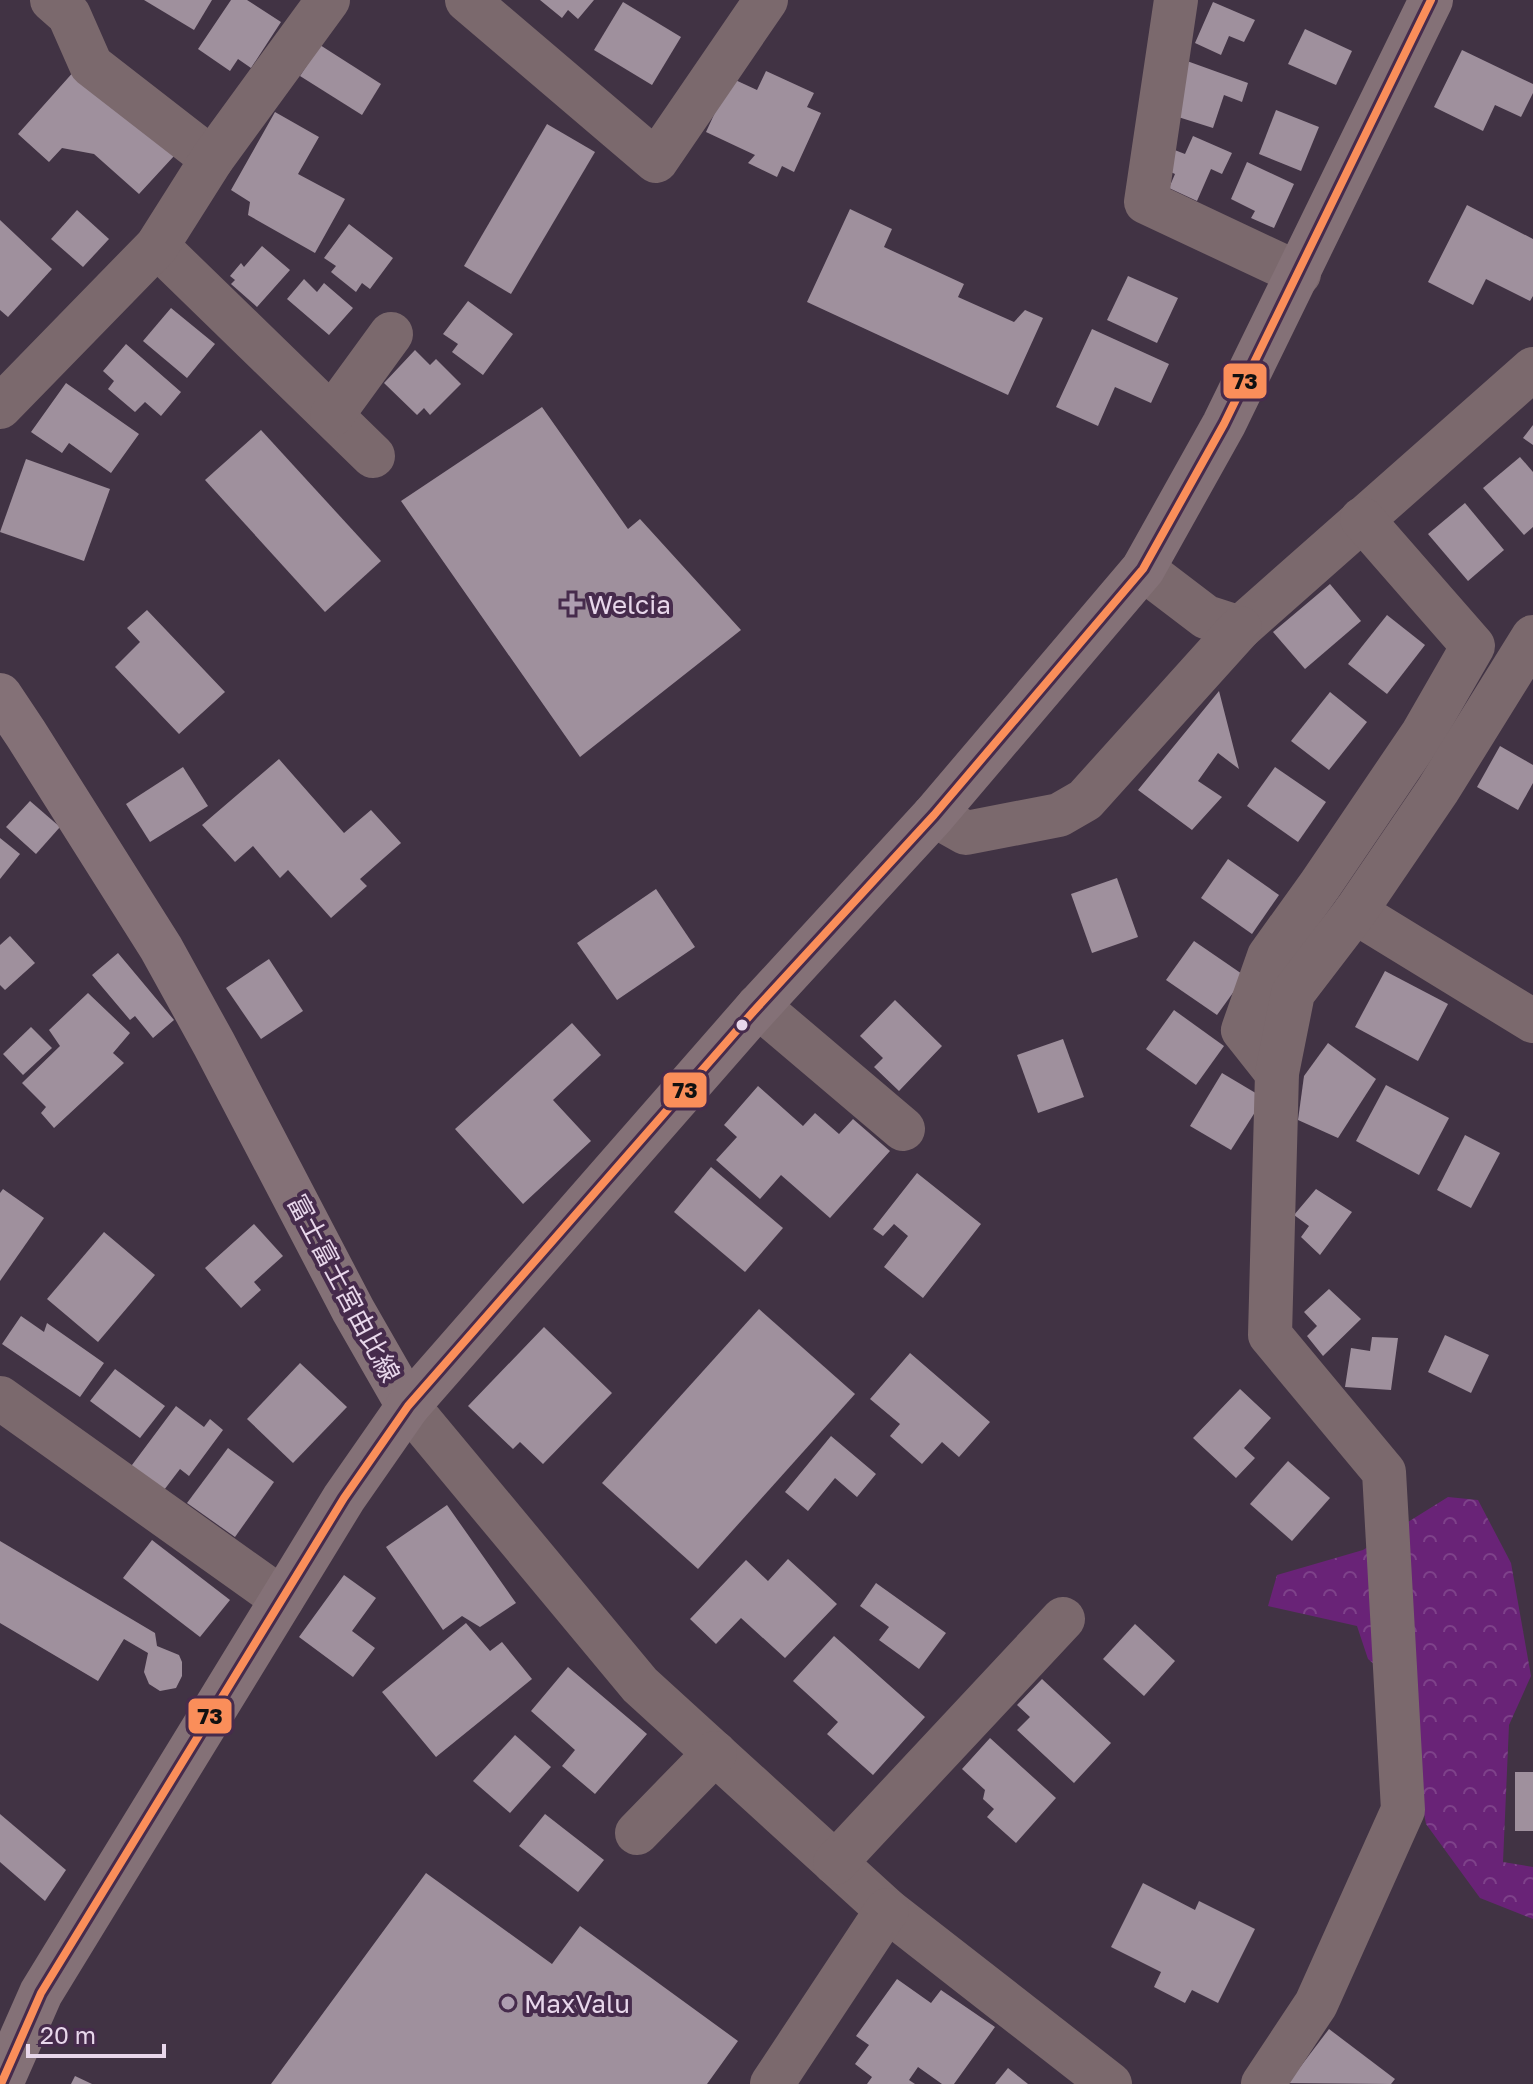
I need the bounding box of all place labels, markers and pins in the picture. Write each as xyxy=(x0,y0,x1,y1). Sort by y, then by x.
place label: Welcia xyxy=(588,589,671,620)
marker: Welcia xyxy=(563,595,581,613)
unlabelled marker xyxy=(734,1017,750,1033)
place label: MaxValu xyxy=(524,1988,630,2019)
marker: MaxValu xyxy=(499,1994,517,2012)

